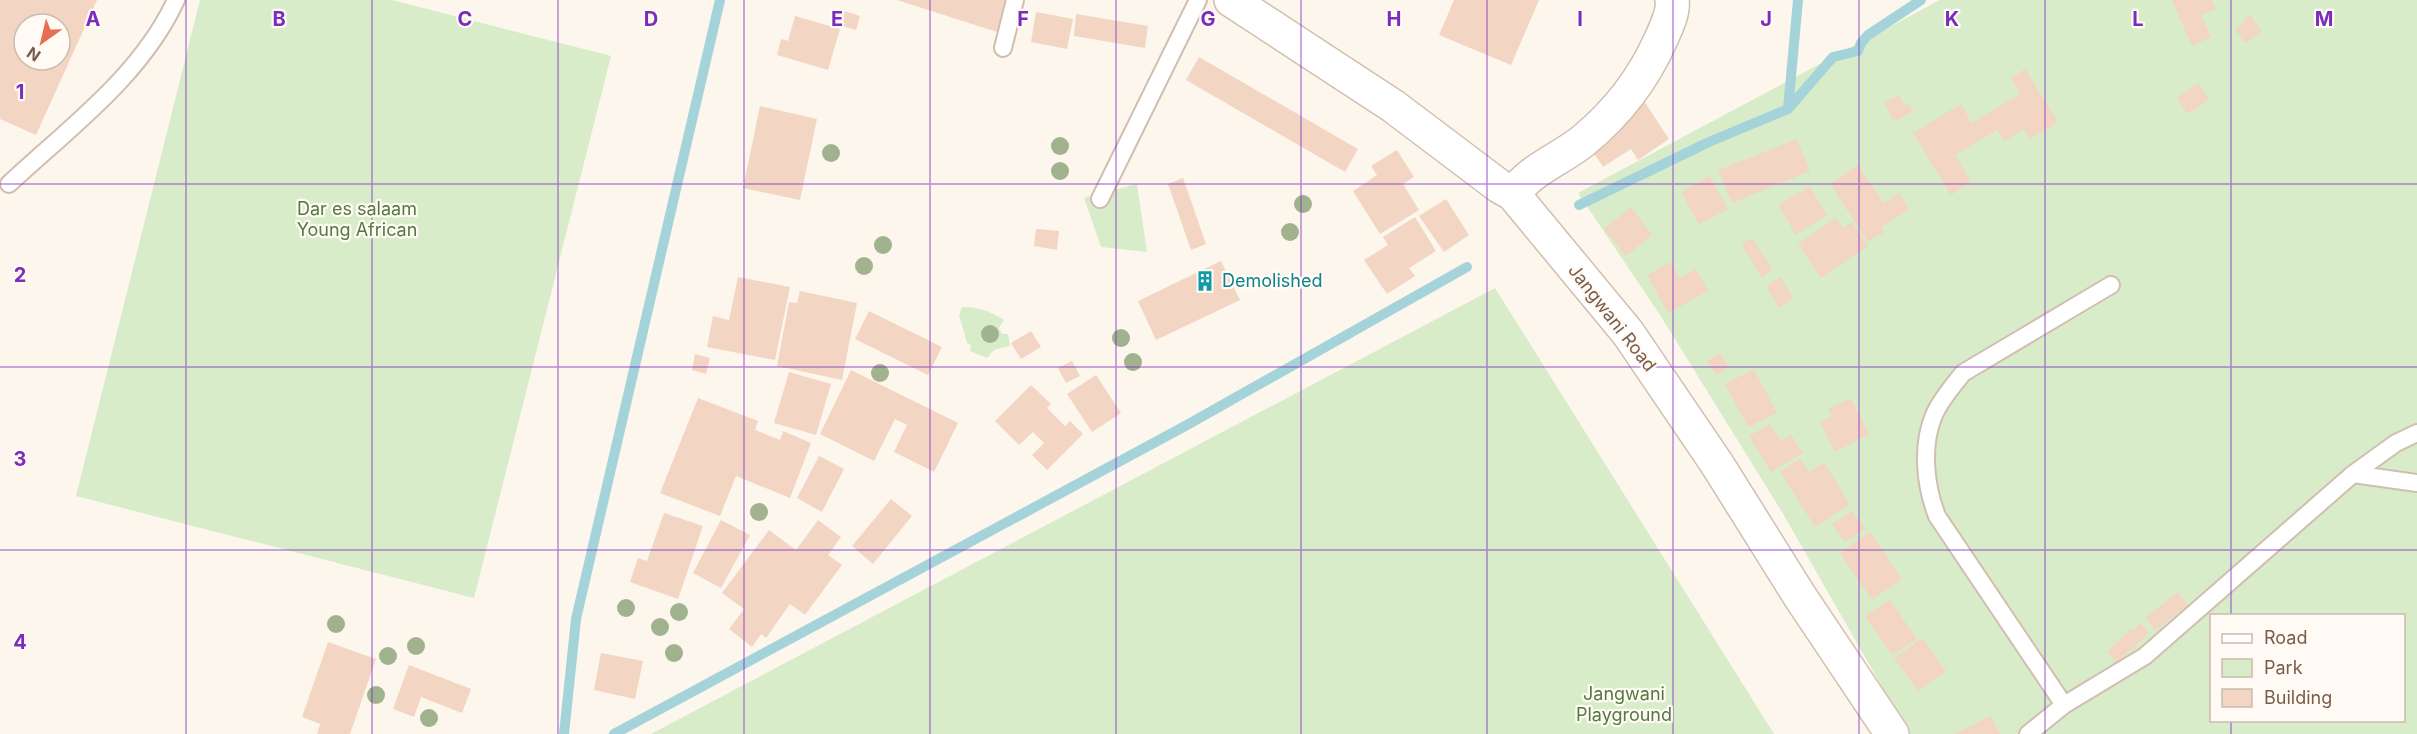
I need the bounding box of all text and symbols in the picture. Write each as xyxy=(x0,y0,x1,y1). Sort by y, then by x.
text: A xyxy=(86,7,101,31)
text: B xyxy=(272,7,286,31)
text: C xyxy=(458,7,472,31)
text: D xyxy=(644,7,658,31)
text: E xyxy=(831,7,843,31)
text: F xyxy=(1017,7,1029,31)
text: G xyxy=(1200,7,1216,31)
text: H xyxy=(1387,7,1401,31)
text: I xyxy=(1577,7,1583,31)
text: J xyxy=(1760,7,1772,31)
text: K xyxy=(1945,7,1959,31)
text: L xyxy=(2132,7,2144,31)
text: M xyxy=(2315,7,2333,31)
north arrow xyxy=(12,12,72,72)
text: N xyxy=(23,43,44,66)
text: 1 xyxy=(16,80,24,104)
park label: Dar es salaam Young African xyxy=(297,198,417,240)
street label: Jangwani Road xyxy=(1564,260,1661,376)
text: 2 xyxy=(14,263,26,287)
building icon: Demolished xyxy=(1193,269,1217,293)
place label: Demolished xyxy=(1222,270,1322,291)
text: 3 xyxy=(14,447,26,471)
legend xyxy=(2210,614,2405,722)
text: Road xyxy=(2264,627,2307,648)
text: 4 xyxy=(13,630,27,654)
text: Park xyxy=(2264,657,2303,678)
park label: Jangwani Playground xyxy=(1576,683,1672,725)
text: Building xyxy=(2264,687,2332,708)

